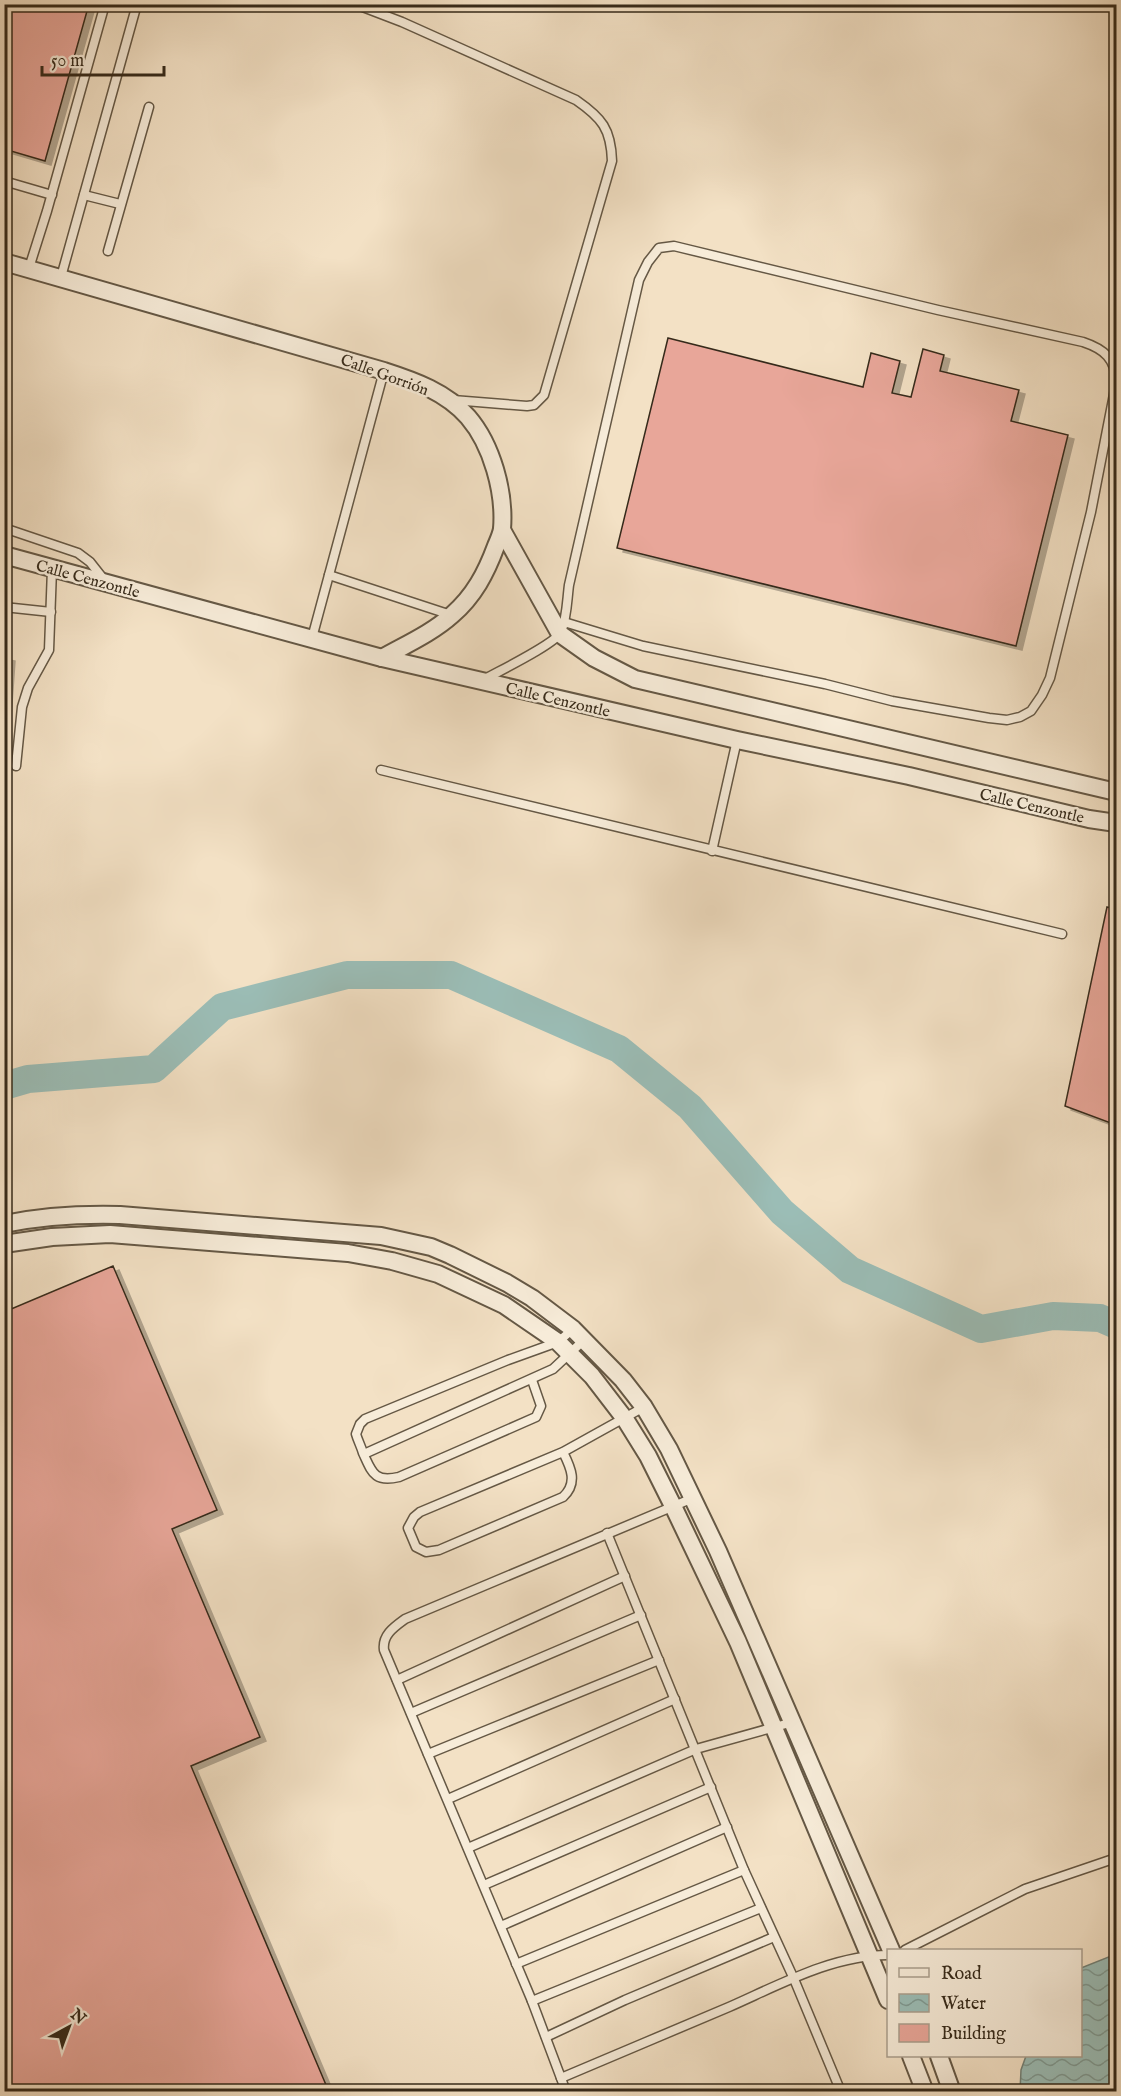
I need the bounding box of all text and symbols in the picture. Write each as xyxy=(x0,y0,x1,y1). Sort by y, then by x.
scale bar xyxy=(42,39,164,77)
text: 50 m xyxy=(51,50,84,73)
street label: Calle Gorrión xyxy=(338,351,432,401)
street label: Calle Cenzontle xyxy=(33,556,142,603)
street label: Calle Cenzontle xyxy=(503,679,612,723)
street label: Calle Cenzontle xyxy=(977,785,1086,829)
legend xyxy=(887,1949,1082,2057)
text: Road xyxy=(941,1963,982,1986)
text: Water xyxy=(941,1993,986,2016)
north arrow xyxy=(39,1997,99,2057)
text: N xyxy=(65,2004,89,2029)
text: Building xyxy=(941,2023,1006,2046)

